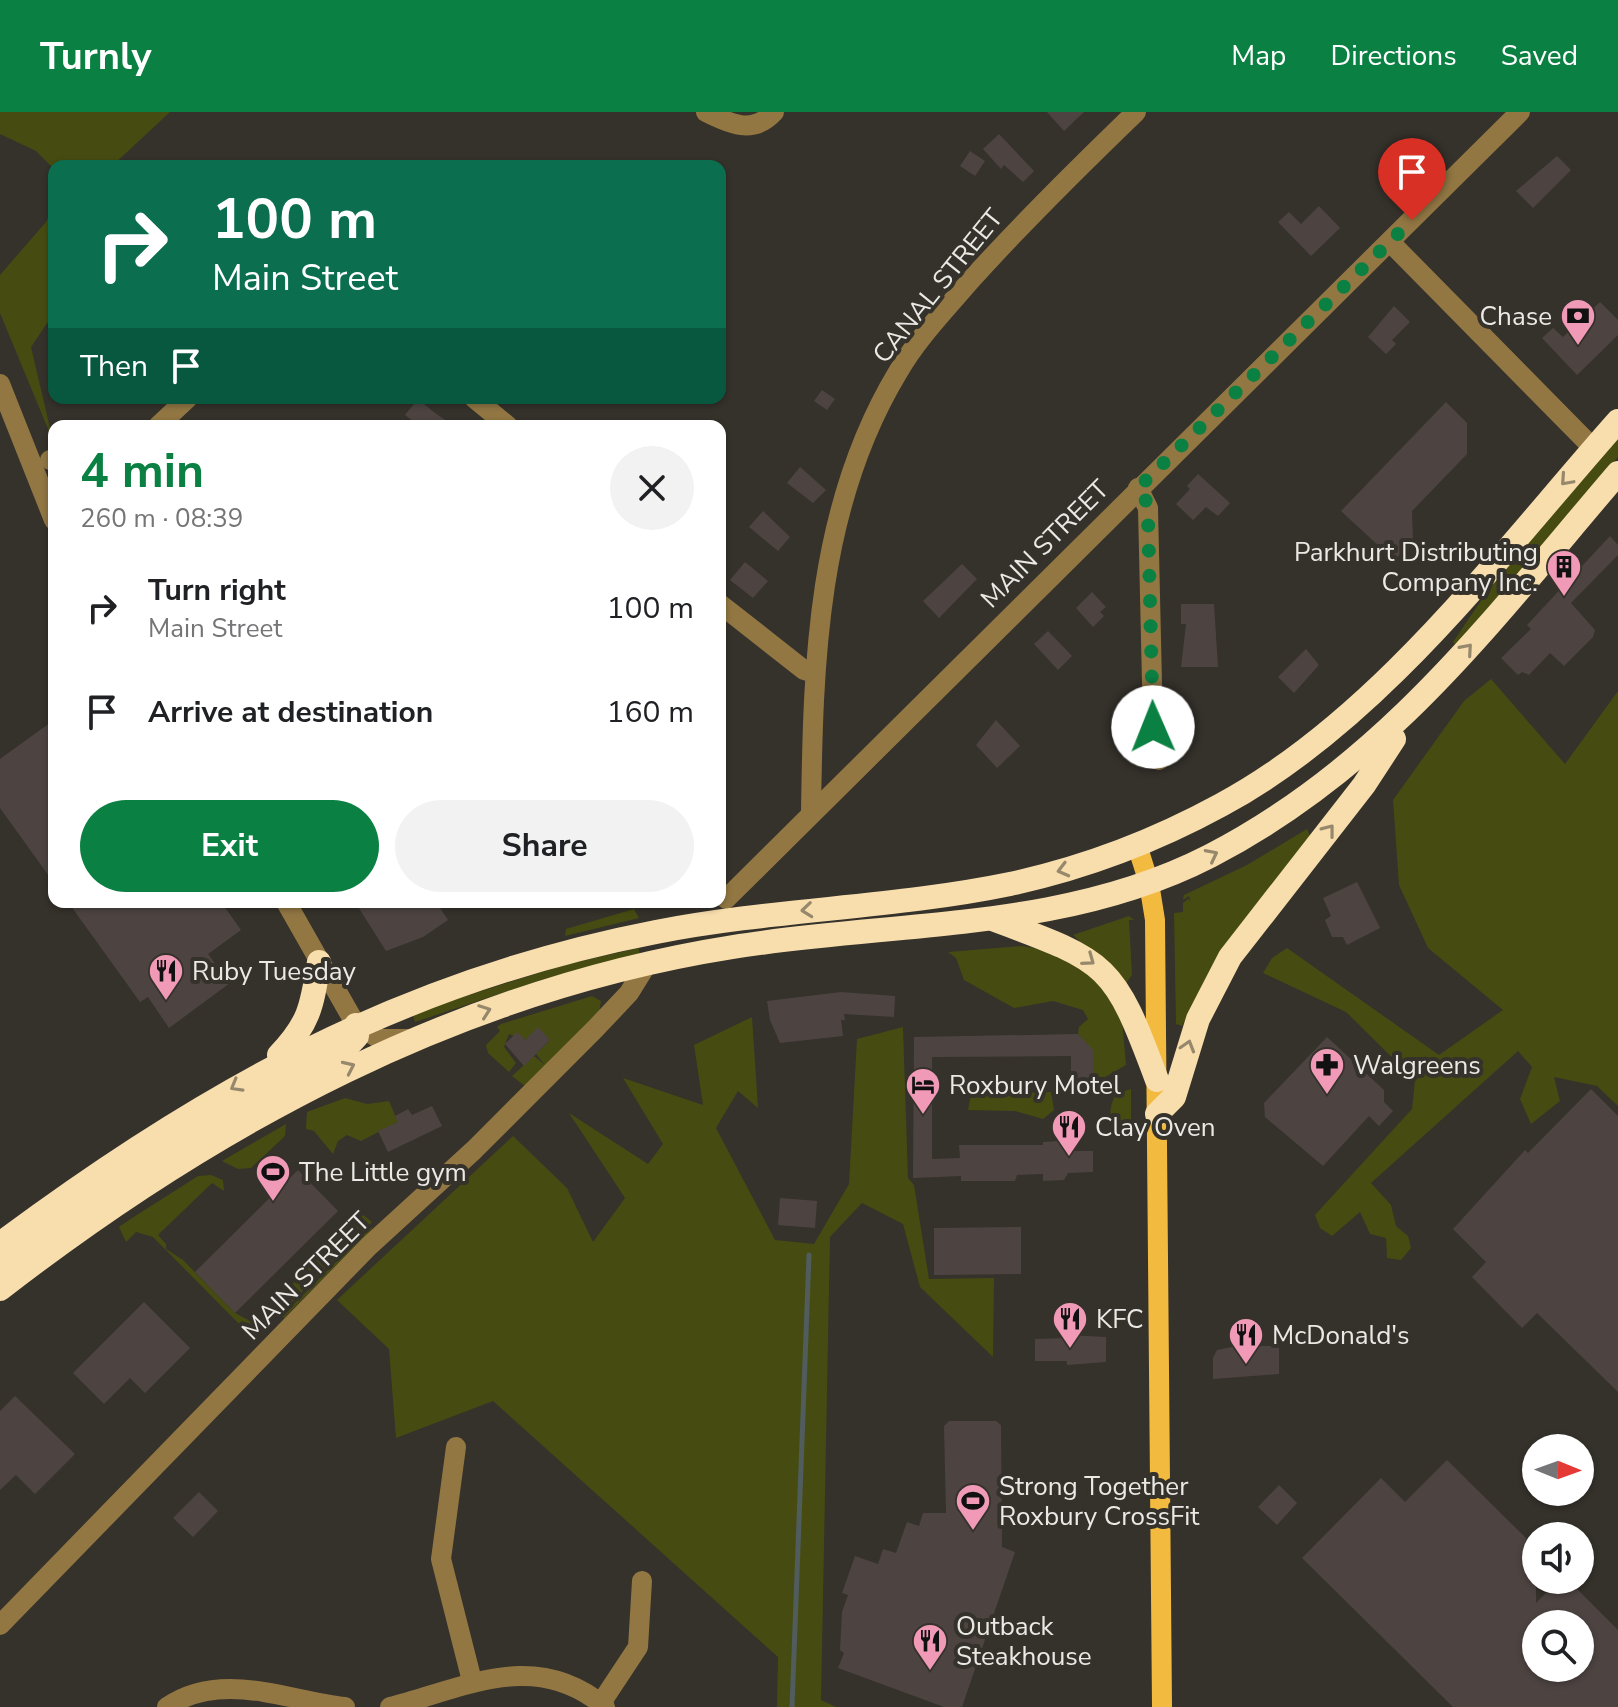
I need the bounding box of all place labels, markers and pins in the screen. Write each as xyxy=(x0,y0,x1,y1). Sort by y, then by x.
pin xyxy=(1378,138,1446,220)
bank icon: Chase xyxy=(1559,297,1597,347)
place label: Chase xyxy=(1480,299,1552,334)
place label: Parkhurt Distributing Company Inc. xyxy=(1294,535,1538,600)
building icon: Parkhurt Distributing Company Inc. xyxy=(1545,548,1583,598)
restaurant icon: Ruby Tuesday xyxy=(147,952,185,1002)
place label: Ruby Tuesday xyxy=(192,954,356,989)
pharmacy icon: Walgreens xyxy=(1308,1046,1346,1096)
place label: Walgreens xyxy=(1353,1048,1481,1083)
hotel icon: Roxbury Motel xyxy=(904,1066,942,1116)
place label: Roxbury Motel xyxy=(949,1068,1121,1103)
restaurant icon: Clay Oven xyxy=(1050,1108,1088,1158)
place label: Clay Oven xyxy=(1095,1110,1216,1145)
sports icon: The Little gym xyxy=(254,1153,292,1203)
place label: The Little gym xyxy=(299,1155,467,1190)
restaurant icon: KFC xyxy=(1051,1300,1089,1350)
place label: KFC xyxy=(1096,1302,1144,1337)
restaurant icon: McDonald's xyxy=(1227,1316,1265,1366)
place label: McDonald's xyxy=(1272,1318,1410,1353)
place label: Strong Together Roxbury CrossFit xyxy=(999,1469,1200,1534)
sports icon: Strong Together Roxbury CrossFit xyxy=(954,1482,992,1532)
place label: Outback Steakhouse xyxy=(956,1609,1092,1674)
restaurant icon: Outback Steakhouse xyxy=(911,1622,949,1672)

